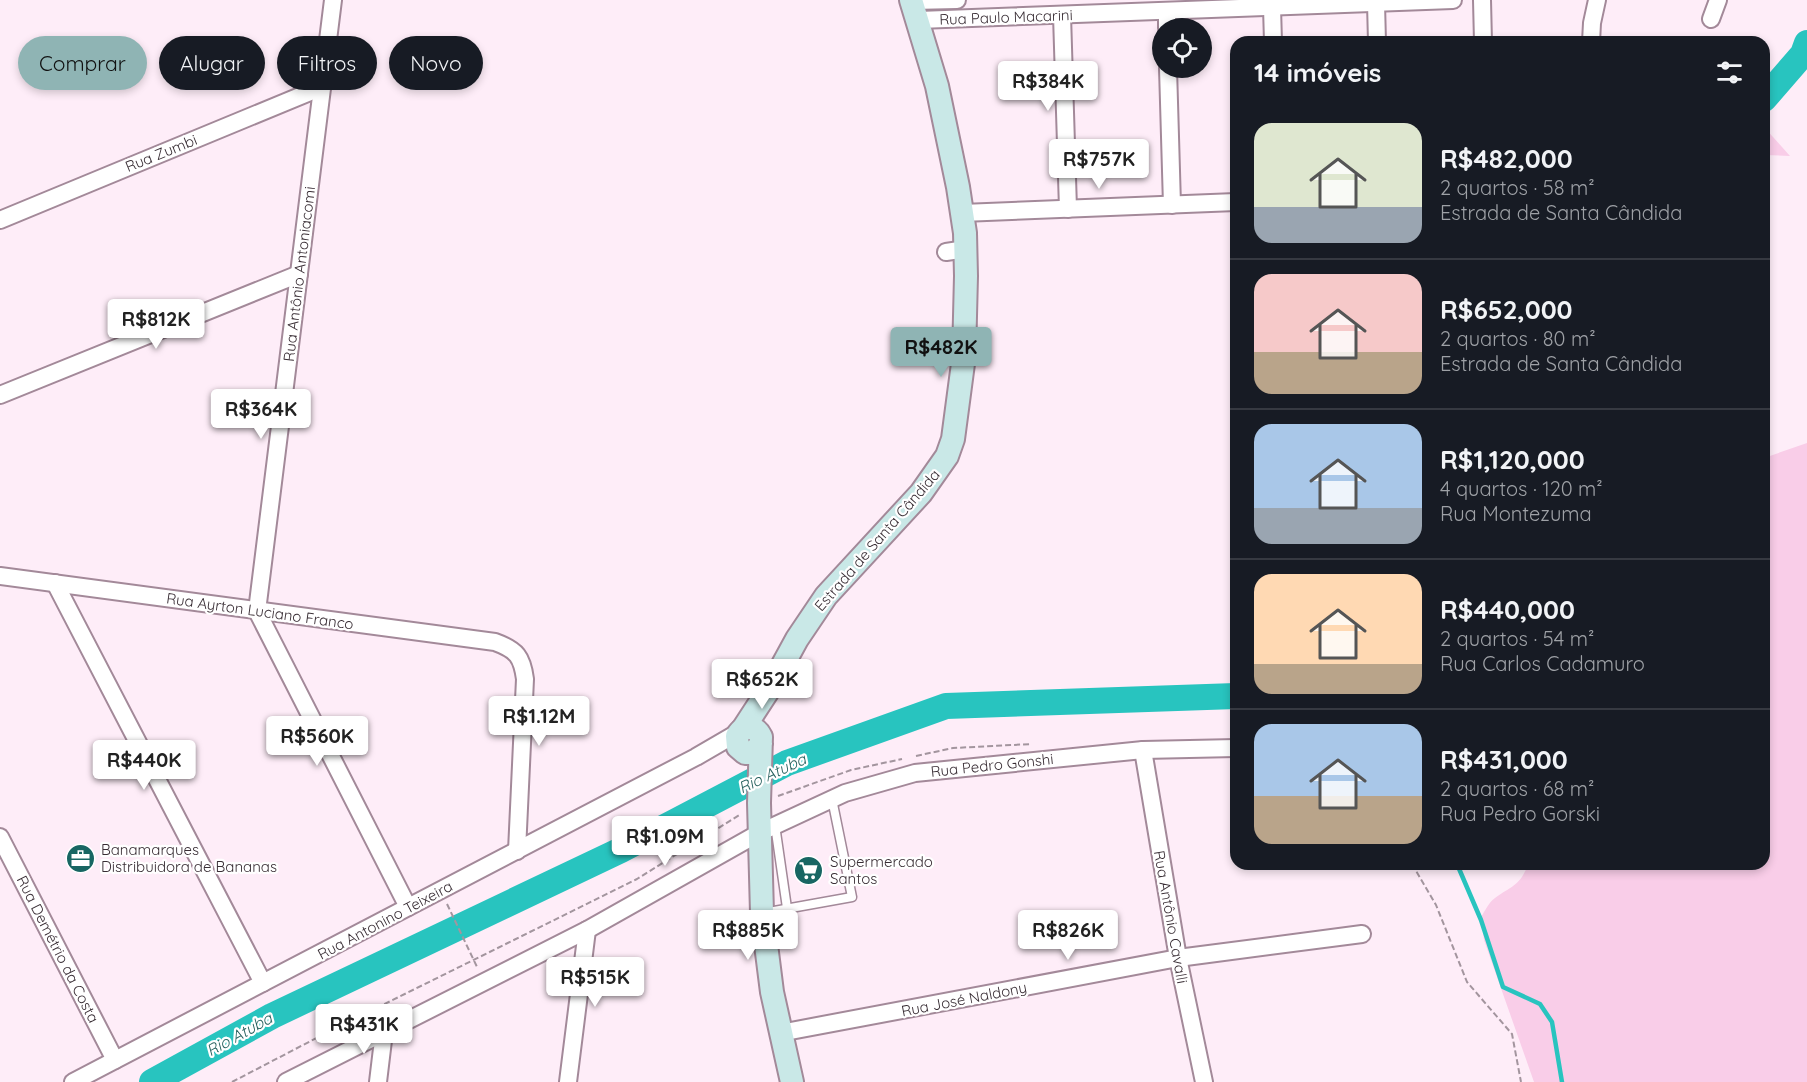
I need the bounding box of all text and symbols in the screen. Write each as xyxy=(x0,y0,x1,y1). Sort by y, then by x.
street label: Rua Paulo Macarini xyxy=(939,5,1073,29)
map controls xyxy=(1152,18,1212,78)
button: locate xyxy=(1152,18,1212,78)
chip: Comprar xyxy=(18,36,147,90)
chip: Alugar xyxy=(159,36,265,90)
chip: Filtros xyxy=(277,36,377,90)
chip: Novo xyxy=(389,36,483,90)
text: 14 imóveis xyxy=(1254,56,1381,89)
icon: filters xyxy=(1713,56,1746,89)
pin: R$384K xyxy=(999,61,1097,112)
text: R$384K xyxy=(1012,68,1084,93)
street label: Rua Zumbi xyxy=(122,130,200,176)
pin: R$757K xyxy=(1050,139,1148,190)
text: R$482,000 xyxy=(1440,142,1573,175)
text: R$757K xyxy=(1063,146,1135,171)
icon: home xyxy=(1302,147,1374,219)
text: 2 quartos · 58 m² xyxy=(1440,175,1595,200)
street label: Rua Antônio Antoniacomi xyxy=(279,185,319,363)
text: Estrada de Santa Cândida xyxy=(1440,200,1682,225)
text: R$652,000 xyxy=(1440,293,1573,326)
icon: home xyxy=(1302,298,1374,370)
pin: R$812K xyxy=(107,299,205,350)
text: R$812K xyxy=(122,306,190,331)
text: 2 quartos · 80 m² xyxy=(1440,326,1596,351)
pin: R$482K xyxy=(892,327,990,378)
text: R$482K xyxy=(905,334,977,359)
text: Estrada de Santa Cândida xyxy=(1440,351,1682,376)
pin: R$364K xyxy=(212,389,310,440)
text: R$364K xyxy=(225,396,297,421)
text: R$1,120,000 xyxy=(1440,443,1585,476)
icon: home xyxy=(1302,448,1374,520)
street label: Estrada de Santa Cândida xyxy=(810,465,944,615)
text: 4 quartos · 120 m² xyxy=(1440,476,1603,501)
text: Rua Montezuma xyxy=(1440,501,1592,526)
street label: Rua Ayrton Luciano Franco xyxy=(165,588,355,634)
text: R$440,000 xyxy=(1440,593,1575,626)
icon: home xyxy=(1302,598,1374,670)
text: 2 quartos · 54 m² xyxy=(1440,626,1594,651)
text: Rua Carlos Cadamuro xyxy=(1440,651,1645,676)
pin: R$652K xyxy=(713,659,811,710)
text: R$652K xyxy=(726,666,798,691)
pin: R$1.12M xyxy=(484,696,594,747)
text: R$1.12M xyxy=(503,703,575,728)
pin: R$560K xyxy=(268,716,366,767)
text: R$560K xyxy=(280,723,354,748)
pin: R$440K xyxy=(95,740,193,791)
text: R$431,000 xyxy=(1440,743,1568,776)
text: R$440K xyxy=(107,747,181,772)
water label: Rio Atuba xyxy=(735,748,810,797)
icon: home xyxy=(1302,748,1374,820)
street label: Rua Pedro Gonshi xyxy=(930,749,1054,781)
text: 2 quartos · 68 m² xyxy=(1440,776,1594,801)
text: Rua Pedro Gorski xyxy=(1440,801,1600,826)
pin: R$1.09M xyxy=(610,816,720,867)
text: R$1.09M xyxy=(626,823,704,848)
place label: Banamarques Distribuidora de Bananas xyxy=(101,840,277,876)
office icon: Banamarques Distribuidora de Bananas xyxy=(64,842,96,874)
street label: Rua Antônio Cavalli xyxy=(1150,849,1192,985)
place label: Supermercado Santos xyxy=(830,852,933,888)
supermarket icon: Supermercado Santos xyxy=(793,854,825,886)
street label: Rua Demétrio da Costa xyxy=(13,872,103,1026)
street label: Rua Antonino Teixeira xyxy=(314,876,456,964)
pin: R$885K xyxy=(699,910,797,961)
pin: R$826K xyxy=(1019,910,1117,961)
text: R$885K xyxy=(712,917,784,942)
text: R$826K xyxy=(1032,917,1104,942)
pin: R$515K xyxy=(546,957,644,1008)
text: R$515K xyxy=(560,964,630,989)
street label: Rua José Naldony xyxy=(900,978,1028,1020)
pin: R$431K xyxy=(315,1004,413,1055)
water label: Rio Atuba xyxy=(203,1007,277,1060)
text: R$431K xyxy=(329,1011,399,1036)

